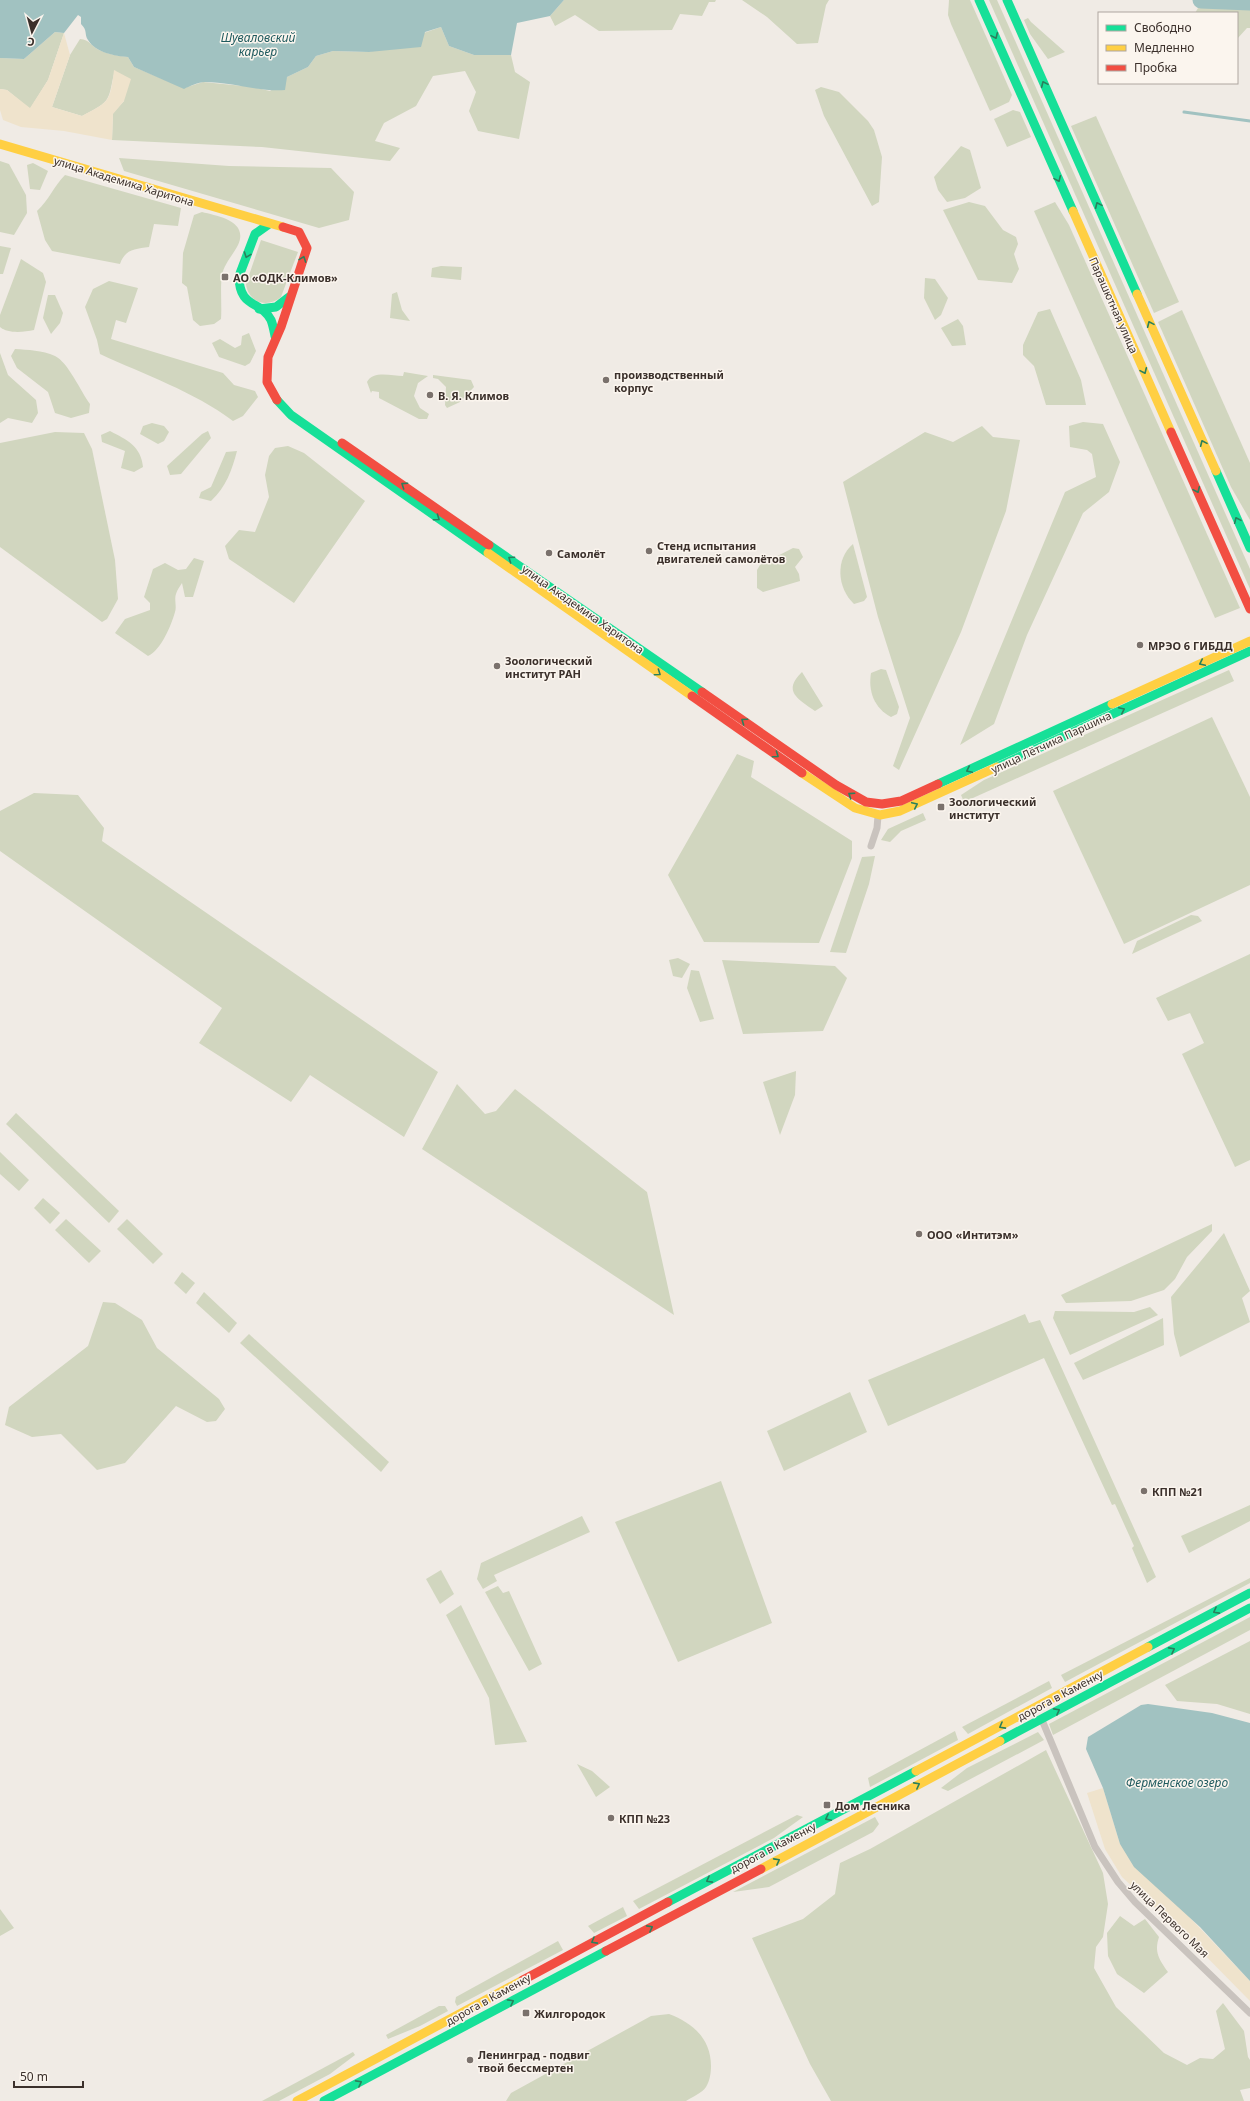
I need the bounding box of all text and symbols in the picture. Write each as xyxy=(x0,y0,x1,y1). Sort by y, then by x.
north arrow xyxy=(12,12,52,52)
legend xyxy=(1098,12,1238,84)
text: Свободно xyxy=(1134,19,1192,36)
water label: Шуваловский карьер xyxy=(221,29,296,60)
one-way arrow xyxy=(990,31,998,39)
text: С xyxy=(27,35,35,50)
text: Медленно xyxy=(1134,39,1194,56)
text: Пробка xyxy=(1134,59,1177,76)
one-way arrow xyxy=(1041,81,1049,88)
street label: улица Академика Харитона xyxy=(52,153,196,209)
one-way arrow xyxy=(1054,175,1062,182)
one-way arrow xyxy=(1094,202,1102,209)
one-way arrow xyxy=(243,251,252,258)
street label: Парашютная улица xyxy=(1086,255,1142,355)
one-way arrow xyxy=(299,256,307,263)
place label: АО «ОДК-Климов» xyxy=(233,270,338,285)
marker: АО «ОДК-Климов» xyxy=(220,272,230,282)
one-way arrow xyxy=(1147,321,1155,329)
place label: производственный корпус xyxy=(614,367,724,395)
one-way arrow xyxy=(1139,367,1147,375)
marker: производственный корпус xyxy=(601,375,611,385)
place label: В. Я. Климов xyxy=(438,388,510,403)
marker: В. Я. Климов xyxy=(425,390,435,400)
one-way arrow xyxy=(1200,440,1208,447)
one-way arrow xyxy=(401,482,408,490)
one-way arrow xyxy=(1192,486,1200,494)
one-way arrow xyxy=(433,513,440,521)
one-way arrow xyxy=(1234,516,1242,524)
place label: Стенд испытания двигателей самолётов xyxy=(657,538,786,566)
place label: Самолёт xyxy=(557,546,606,561)
marker: Стенд испытания двигателей самолётов xyxy=(644,546,654,556)
marker: Самолёт xyxy=(544,548,554,558)
one-way arrow xyxy=(508,556,515,564)
street label: улица Академика Харитона xyxy=(519,561,647,657)
place label: МРЭО 6 ГИБДД xyxy=(1148,638,1233,653)
marker: МРЭО 6 ГИБДД xyxy=(1135,640,1145,650)
place label: Зоологический институт РАН xyxy=(505,653,592,681)
one-way arrow xyxy=(1198,658,1206,666)
marker: Зоологический институт РАН xyxy=(492,661,502,671)
one-way arrow xyxy=(654,668,661,676)
street label: улица Лётчика Паршина xyxy=(988,707,1114,777)
one-way arrow xyxy=(1117,707,1125,715)
one-way arrow xyxy=(741,718,748,726)
one-way arrow xyxy=(772,750,779,758)
one-way arrow xyxy=(966,765,974,773)
one-way arrow xyxy=(848,792,855,800)
place label: Зоологический институт xyxy=(949,794,1036,822)
one-way arrow xyxy=(910,802,918,810)
marker: Зоологический институт xyxy=(936,802,946,812)
place label: ООО «Интитэм» xyxy=(927,1227,1019,1242)
marker: ООО «Интитэм» xyxy=(914,1229,924,1239)
place label: КПП №21 xyxy=(1152,1484,1203,1499)
marker: КПП №21 xyxy=(1139,1486,1149,1496)
one-way arrow xyxy=(1212,1607,1220,1614)
one-way arrow xyxy=(1168,1648,1175,1655)
street label: дорога в Каменку xyxy=(1015,1666,1106,1724)
one-way arrow xyxy=(1053,1709,1060,1716)
one-way arrow xyxy=(999,1721,1006,1728)
water label: Ферменское озеро xyxy=(1126,1774,1228,1791)
one-way arrow xyxy=(913,1783,921,1790)
place label: Дом Лесника xyxy=(835,1798,910,1813)
marker: Дом Лесника xyxy=(822,1800,832,1810)
place label: КПП №23 xyxy=(619,1811,670,1826)
marker: КПП №23 xyxy=(606,1813,616,1823)
one-way arrow xyxy=(824,1814,832,1821)
street label: дорога в Каменку xyxy=(728,1818,819,1876)
one-way arrow xyxy=(772,1858,780,1866)
one-way arrow xyxy=(706,1876,713,1883)
street label: улица Первого Мая xyxy=(1127,1877,1213,1961)
one-way arrow xyxy=(645,1926,653,1933)
one-way arrow xyxy=(591,1937,598,1944)
street label: дорога в Каменку xyxy=(443,1969,533,2029)
one-way arrow xyxy=(507,1999,514,2007)
place label: Жилгородок xyxy=(534,2006,606,2021)
marker: Жилгородок xyxy=(521,2008,531,2018)
place label: Ленинград - подвиг твой бессмертен xyxy=(478,2047,590,2075)
marker: Ленинград - подвиг твой бессмертен xyxy=(465,2055,475,2065)
scale bar xyxy=(14,2063,83,2089)
text: 50 m xyxy=(20,2068,48,2085)
one-way arrow xyxy=(355,2080,362,2088)

